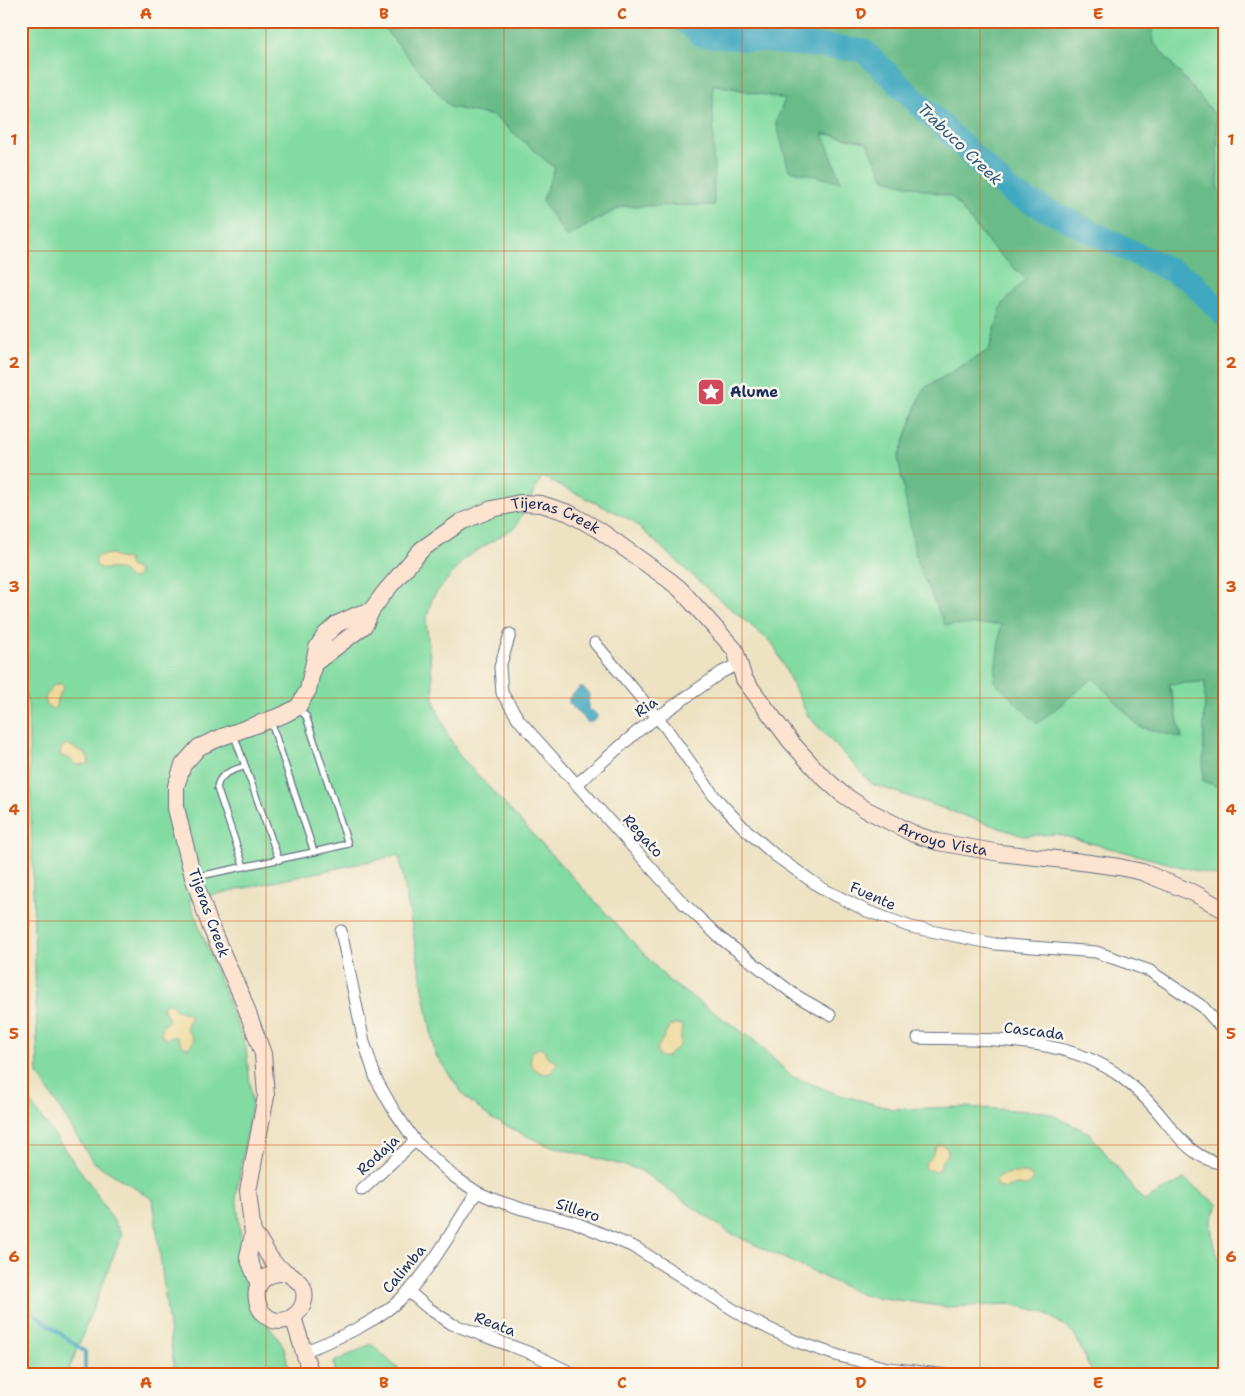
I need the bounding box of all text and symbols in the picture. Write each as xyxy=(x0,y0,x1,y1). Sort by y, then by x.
text: A xyxy=(140,3,152,24)
text: B xyxy=(379,3,389,24)
text: C xyxy=(617,3,627,24)
text: D xyxy=(855,3,867,24)
text: E xyxy=(1093,3,1103,24)
water label: Trabuco Creek xyxy=(913,98,1007,190)
text: 1 xyxy=(10,129,18,150)
text: 1 xyxy=(1227,129,1235,150)
text: 2 xyxy=(8,352,20,373)
text: 2 xyxy=(1225,352,1237,373)
place icon: Alume xyxy=(696,377,726,407)
place label: Alume xyxy=(730,382,778,402)
street label: Tijeras Creek xyxy=(509,493,604,539)
text: 3 xyxy=(8,576,20,597)
text: 3 xyxy=(1225,576,1237,597)
street label: Ria xyxy=(631,692,662,722)
text: 4 xyxy=(8,799,20,820)
text: 4 xyxy=(1225,799,1237,820)
street label: Regato xyxy=(618,810,668,862)
street label: Arroyo Vista xyxy=(895,817,990,861)
street label: Tijeras Creek xyxy=(184,866,234,960)
street label: Fuente xyxy=(847,877,899,915)
street label: Cascada xyxy=(1003,1017,1066,1045)
text: 5 xyxy=(9,1023,19,1044)
text: 5 xyxy=(1226,1023,1236,1044)
street label: Rodaja xyxy=(353,1130,404,1180)
street label: Sillero xyxy=(554,1194,602,1226)
street label: Calimba xyxy=(378,1240,431,1298)
text: 6 xyxy=(8,1246,20,1267)
text: 6 xyxy=(1225,1246,1237,1267)
street label: Reata xyxy=(471,1307,519,1341)
text: A xyxy=(140,1372,152,1393)
text: B xyxy=(379,1372,389,1393)
text: C xyxy=(617,1372,627,1393)
text: D xyxy=(855,1372,867,1393)
text: E xyxy=(1093,1372,1103,1393)

